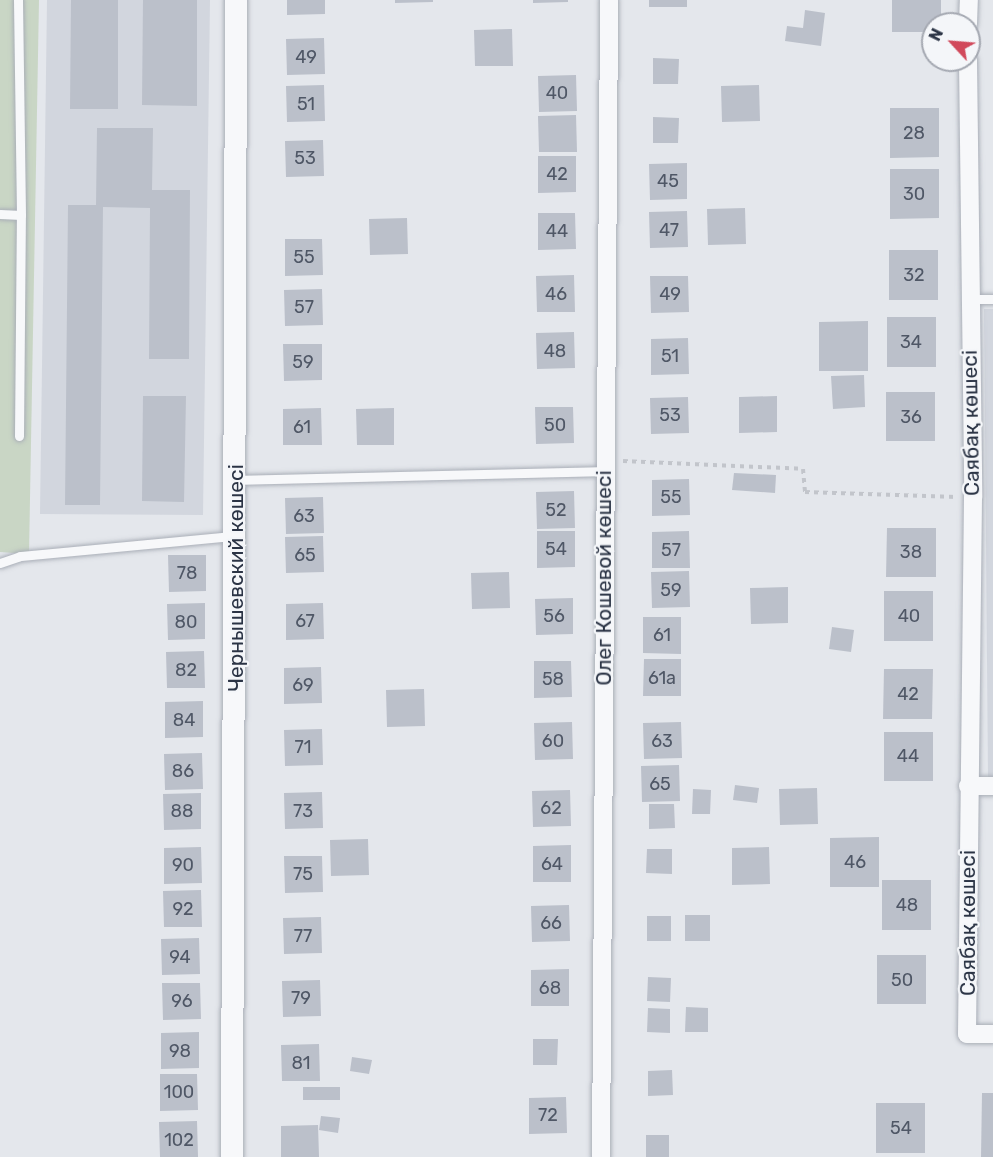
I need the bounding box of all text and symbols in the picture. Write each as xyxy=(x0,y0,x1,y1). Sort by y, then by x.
north arrow xyxy=(921,12,981,72)
text: N xyxy=(925,25,947,44)
house number: 49 xyxy=(295,46,317,68)
house number: 40 xyxy=(546,82,568,104)
house number: 51 xyxy=(297,93,315,115)
house number: 28 xyxy=(903,122,925,144)
house number: 53 xyxy=(294,147,316,169)
house number: 42 xyxy=(546,163,568,185)
house number: 45 xyxy=(657,170,679,192)
house number: 30 xyxy=(903,183,925,205)
house number: 47 xyxy=(659,219,679,241)
house number: 44 xyxy=(546,220,568,242)
house number: 55 xyxy=(293,246,315,268)
house number: 32 xyxy=(903,264,925,286)
house number: 46 xyxy=(545,283,567,305)
house number: 49 xyxy=(659,283,681,305)
house number: 57 xyxy=(294,296,314,318)
house number: 34 xyxy=(900,331,922,353)
house number: 48 xyxy=(544,340,566,362)
house number: 51 xyxy=(661,345,679,367)
street label: Саябақ көшесі xyxy=(957,350,985,496)
house number: 59 xyxy=(292,351,314,373)
house number: 53 xyxy=(659,404,681,426)
house number: 36 xyxy=(900,406,922,428)
house number: 50 xyxy=(544,414,566,436)
house number: 61 xyxy=(293,416,311,438)
street label: Чернышевский көшесі xyxy=(223,464,249,692)
street label: Олег Кошевой көшесі xyxy=(591,470,617,686)
house number: 55 xyxy=(660,486,682,508)
house number: 52 xyxy=(545,499,567,521)
house number: 63 xyxy=(293,505,315,527)
house number: 54 xyxy=(545,538,567,560)
house number: 57 xyxy=(661,539,681,561)
house number: 38 xyxy=(900,541,922,563)
house number: 65 xyxy=(294,544,316,566)
house number: 78 xyxy=(177,562,197,584)
house number: 59 xyxy=(660,579,682,601)
house number: 56 xyxy=(543,605,565,627)
house number: 40 xyxy=(898,605,920,627)
house number: 67 xyxy=(295,610,315,632)
house number: 80 xyxy=(175,611,197,633)
house number: 61 xyxy=(653,624,671,646)
house number: 82 xyxy=(175,659,197,681)
house number: 61а xyxy=(648,667,676,689)
house number: 58 xyxy=(542,668,564,690)
house number: 69 xyxy=(292,674,314,696)
house number: 42 xyxy=(897,683,919,705)
house number: 84 xyxy=(173,709,195,731)
house number: 60 xyxy=(542,730,564,752)
house number: 63 xyxy=(651,730,673,752)
house number: 71 xyxy=(295,736,311,758)
house number: 44 xyxy=(897,745,919,767)
house number: 86 xyxy=(172,760,194,782)
house number: 65 xyxy=(649,773,671,795)
house number: 62 xyxy=(540,797,562,819)
house number: 88 xyxy=(171,800,193,822)
house number: 73 xyxy=(293,800,313,822)
street label: Саябақ көшесі xyxy=(955,850,981,996)
house number: 46 xyxy=(844,851,866,873)
house number: 64 xyxy=(541,853,563,875)
house number: 90 xyxy=(172,854,194,876)
house number: 75 xyxy=(293,863,313,885)
house number: 48 xyxy=(896,894,918,916)
house number: 92 xyxy=(172,898,194,920)
house number: 66 xyxy=(540,912,562,934)
house number: 77 xyxy=(294,925,312,947)
house number: 94 xyxy=(169,946,191,968)
house number: 50 xyxy=(891,969,913,991)
house number: 68 xyxy=(539,977,561,999)
house number: 79 xyxy=(291,987,311,1009)
house number: 96 xyxy=(171,990,193,1012)
house number: 98 xyxy=(169,1040,191,1062)
house number: 81 xyxy=(291,1052,311,1074)
house number: 100 xyxy=(164,1081,194,1103)
house number: 72 xyxy=(538,1104,558,1126)
house number: 54 xyxy=(890,1117,912,1139)
house number: 102 xyxy=(164,1129,194,1151)

